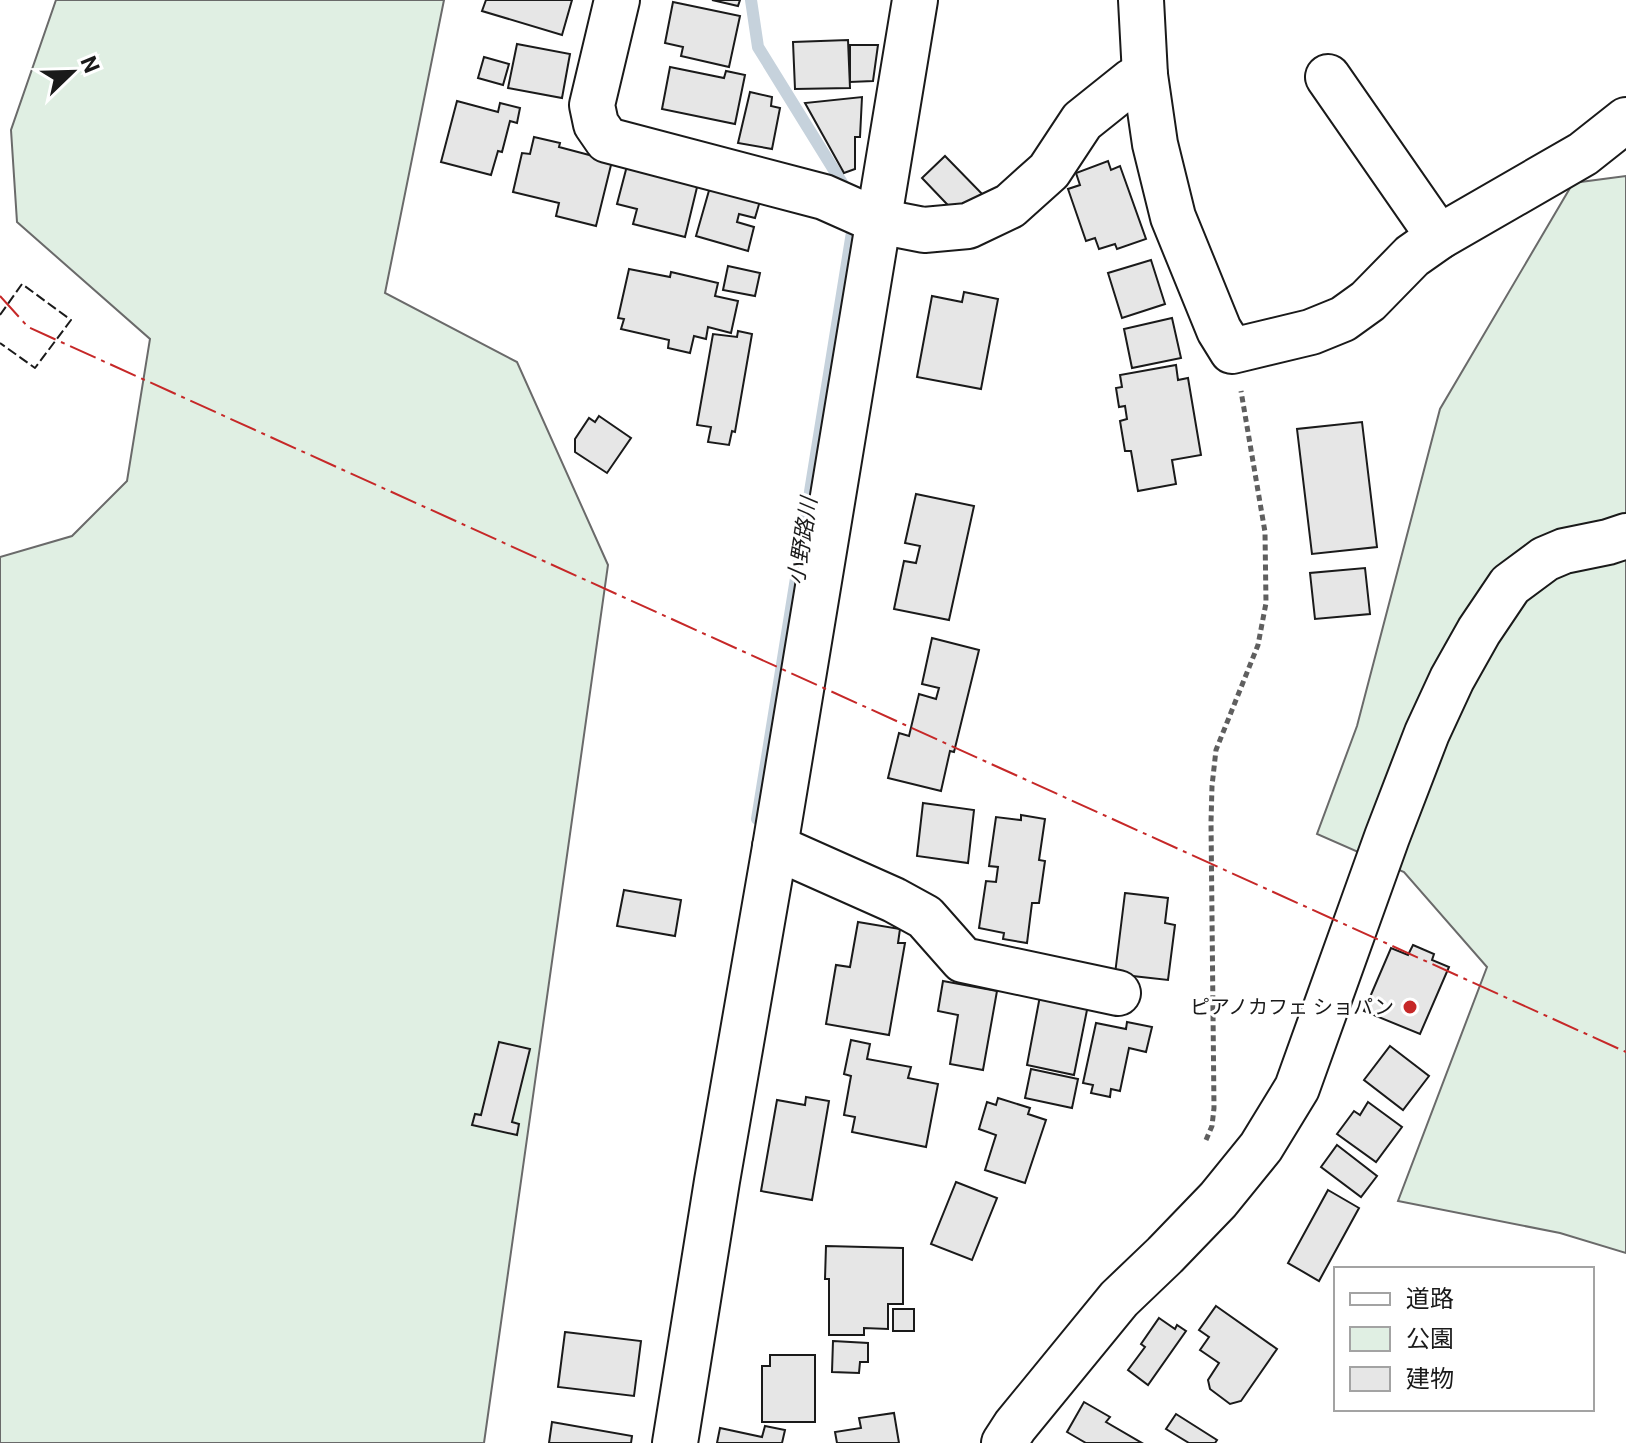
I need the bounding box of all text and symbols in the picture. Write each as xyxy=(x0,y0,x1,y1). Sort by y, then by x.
north arrow xyxy=(32,32,112,112)
text: N xyxy=(75,52,104,76)
water label: 小野路川 xyxy=(783,494,822,586)
place label: ピアノカフェ ショパン xyxy=(1190,995,1394,1019)
marker: ピアノカフェ ショパン xyxy=(1401,998,1419,1016)
legend xyxy=(1334,1267,1594,1411)
text: 道路 xyxy=(1406,1285,1454,1313)
text: 公園 xyxy=(1406,1325,1454,1353)
text: 建物 xyxy=(1406,1365,1454,1393)

